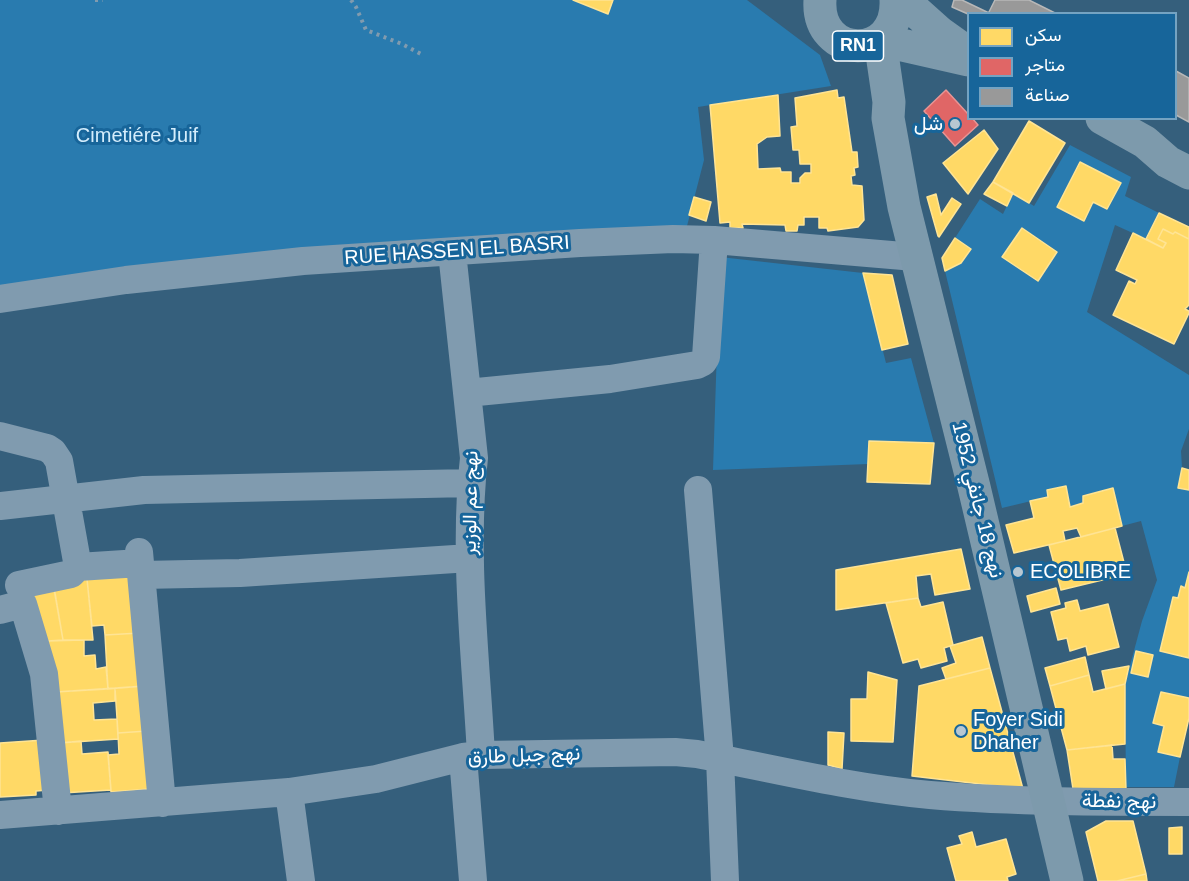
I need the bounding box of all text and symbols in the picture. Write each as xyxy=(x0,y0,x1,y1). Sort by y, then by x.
legend xyxy=(967,12,1177,120)
text: سكن xyxy=(1025,25,1061,45)
road number: RN1 xyxy=(832,31,884,61)
text: متاجر xyxy=(1025,55,1065,75)
text: صناعة xyxy=(1025,85,1070,105)
place label: شل xyxy=(914,112,943,136)
marker: شل xyxy=(948,117,962,131)
park label: Cimetiére Juif xyxy=(76,124,198,148)
street label: RUE HASSEN EL BASRI xyxy=(344,231,570,271)
street label: نهج 18 جانفي 1952 xyxy=(946,419,1008,581)
street label: نهج عم الوزير xyxy=(458,451,484,555)
place label: ECOLIBRE xyxy=(1030,560,1131,584)
marker: ECOLIBRE xyxy=(1011,565,1025,579)
place label: Foyer Sidi Dhaher xyxy=(973,708,1063,755)
marker: Foyer Sidi Dhaher xyxy=(954,724,968,738)
street label: نهج جبل طارق xyxy=(467,742,581,770)
street label: نهج نفطة xyxy=(1082,789,1156,815)

